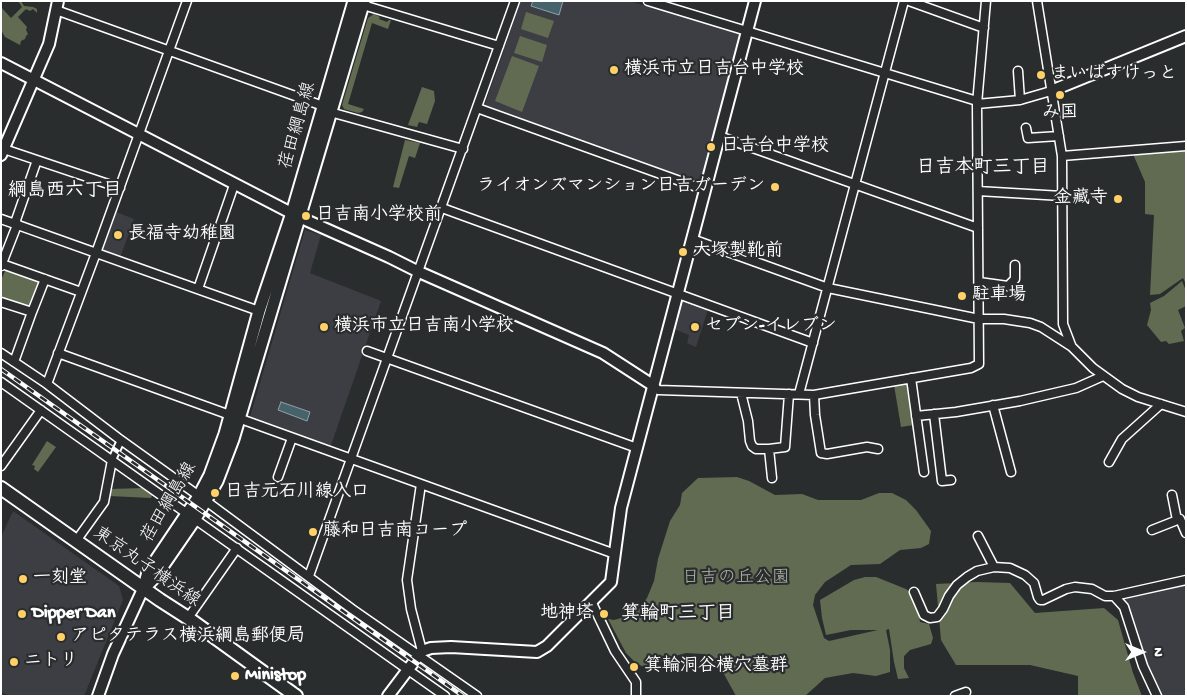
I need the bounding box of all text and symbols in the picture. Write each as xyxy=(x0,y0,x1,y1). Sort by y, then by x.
place label: 横浜市立日吉台中学校 xyxy=(624,59,804,81)
marker: 横浜市立日吉台中学校 xyxy=(608,64,620,76)
place label: まいばすけっと xyxy=(1051,64,1177,86)
marker: まいばすけっと xyxy=(1035,69,1047,81)
street label: 荏田綱島線 xyxy=(276,80,322,172)
marker: み国 xyxy=(1054,89,1066,101)
place label: み国 xyxy=(1042,103,1078,125)
place label: 日吉台中学校 xyxy=(721,136,829,158)
marker: 日吉台中学校 xyxy=(705,141,717,153)
district label: 日吉本町三丁目 xyxy=(917,158,1049,180)
place label: ライオンズマンション日吉ガーデン xyxy=(477,176,765,198)
district label: 綱島西六丁目 xyxy=(8,181,122,203)
marker: ライオンズマンション日吉ガーデン xyxy=(769,181,781,193)
place label: 金藏寺 xyxy=(1054,188,1108,210)
marker: 金藏寺 xyxy=(1112,193,1124,205)
place label: 日吉南小学校前 xyxy=(316,205,442,227)
marker: 日吉南小学校前 xyxy=(300,210,312,222)
place label: 長福寺幼稚園 xyxy=(128,224,236,246)
marker: 長福寺幼稚園 xyxy=(112,229,124,241)
place label: 大塚製靴前 xyxy=(693,241,783,263)
marker: 大塚製靴前 xyxy=(677,246,689,258)
place label: 駐車場 xyxy=(972,285,1026,307)
marker: 駐車場 xyxy=(956,290,968,302)
place label: 横浜市立日吉南小学校 xyxy=(334,316,514,338)
place label: セブン-イレブン xyxy=(705,316,837,338)
marker: 横浜市立日吉南小学校 xyxy=(318,321,330,333)
marker: セブン-イレブン xyxy=(689,321,701,333)
street label: 荏田綱島線 xyxy=(138,459,202,547)
place label: 日吉元石川線入口 xyxy=(225,482,369,504)
marker: 日吉元石川線入口 xyxy=(209,487,221,499)
place label: 藤和日吉南コープ xyxy=(323,521,467,543)
street label: 東京丸子横浜線 xyxy=(88,523,204,613)
marker: 藤和日吉南コープ xyxy=(307,526,319,538)
place label: 一刻堂 xyxy=(33,568,87,590)
park label: 日吉の丘公園 xyxy=(682,568,790,590)
marker: 一刻堂 xyxy=(17,573,29,585)
place label: Dipper Dan xyxy=(32,603,116,625)
place label: 地神塔 xyxy=(540,603,594,625)
district label: 箕輪町三丁目 xyxy=(621,604,735,626)
marker: Dipper Dan xyxy=(16,608,28,620)
marker: 地神塔 xyxy=(598,608,610,620)
place label: アピタテラス横浜綱島郵便局 xyxy=(71,626,305,648)
north arrow xyxy=(1117,627,1167,677)
marker: アピタテラス横浜綱島郵便局 xyxy=(55,631,67,643)
text: N xyxy=(1149,647,1166,657)
place label: ニトリ xyxy=(24,651,78,673)
marker: ニトリ xyxy=(8,656,20,668)
place label: 箕輪洞谷横穴墓群 xyxy=(644,656,788,678)
marker: 箕輪洞谷横穴墓群 xyxy=(628,661,640,673)
place label: Ministop xyxy=(245,665,306,687)
marker: Ministop xyxy=(229,670,241,682)

